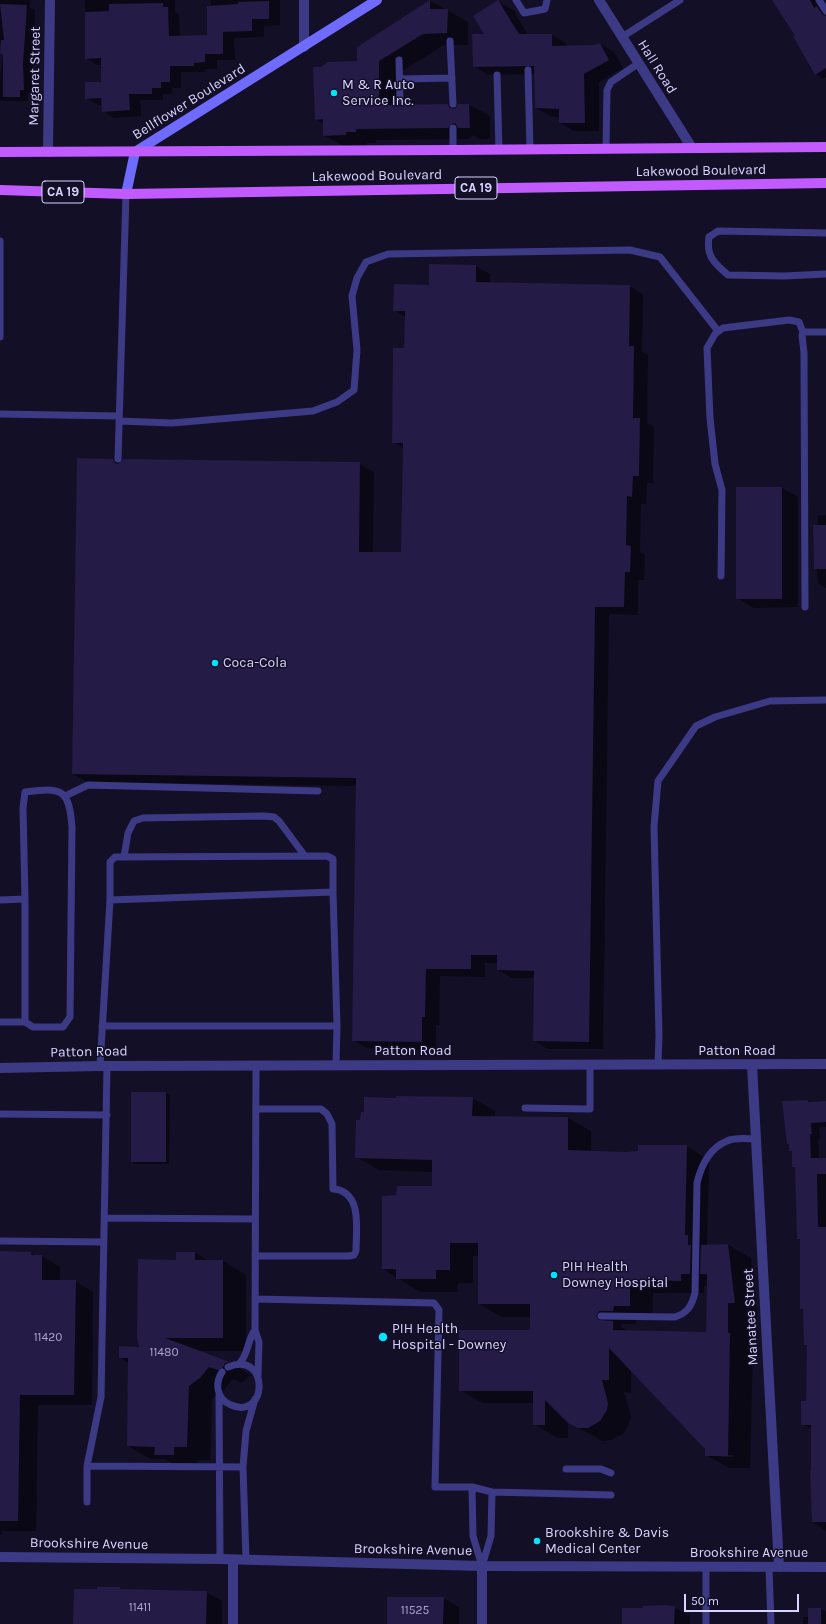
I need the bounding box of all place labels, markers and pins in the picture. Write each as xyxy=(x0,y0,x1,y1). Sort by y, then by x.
place label: M & R Auto Service Inc. xyxy=(342,77,415,110)
marker: M & R Auto Service Inc. xyxy=(329,88,339,98)
place label: Coca-Cola xyxy=(223,655,287,671)
marker: Coca-Cola xyxy=(210,658,220,668)
place label: PIH Health Downey Hospital xyxy=(562,1259,668,1292)
marker: PIH Health Downey Hospital xyxy=(549,1270,559,1280)
place label: PIH Health Hospital - Downey xyxy=(392,1321,506,1354)
marker: PIH Health Hospital - Downey xyxy=(377,1331,389,1343)
place label: Brookshire & Davis Medical Center xyxy=(545,1525,669,1558)
marker: Brookshire & Davis Medical Center xyxy=(532,1536,542,1546)

